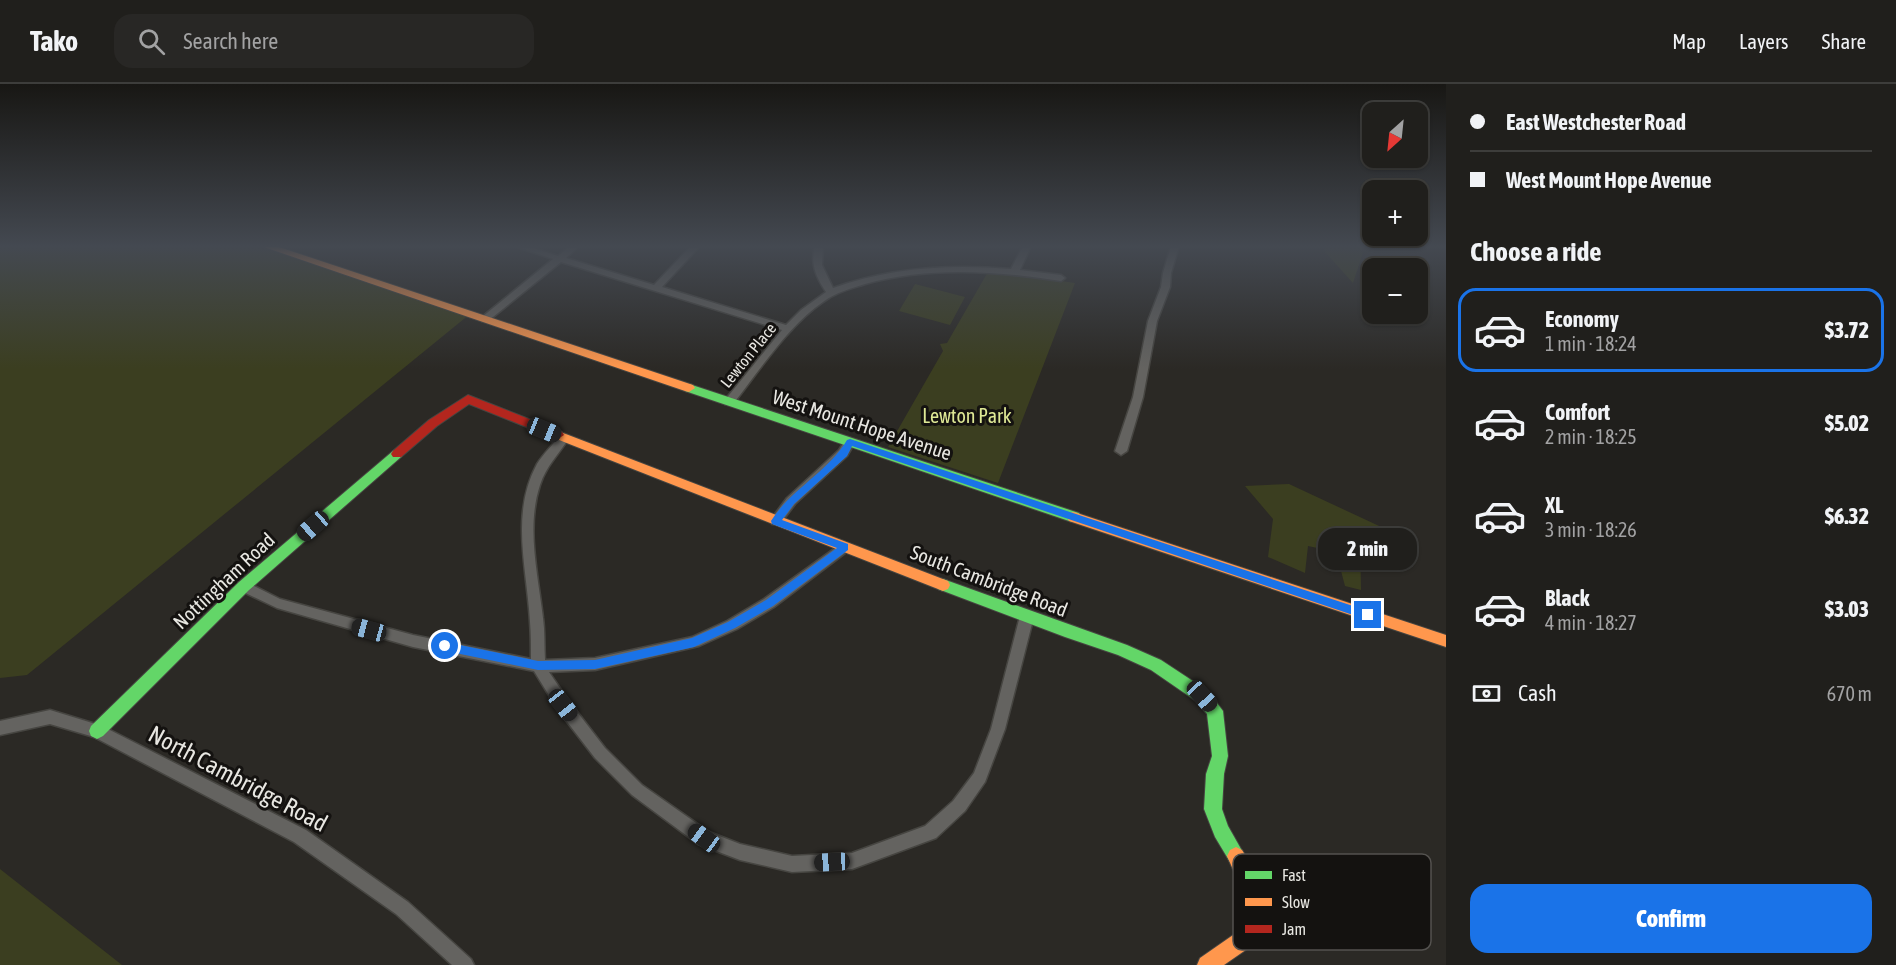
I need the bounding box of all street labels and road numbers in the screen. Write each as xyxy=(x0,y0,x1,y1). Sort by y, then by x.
street label: Lewton Place xyxy=(717,319,779,391)
street label: West Mount Hope Avenue xyxy=(770,385,955,464)
street label: Nottingham Road xyxy=(168,528,279,633)
street label: South Cambridge Road xyxy=(908,540,1071,621)
street label: North Cambridge Road xyxy=(144,720,332,837)

